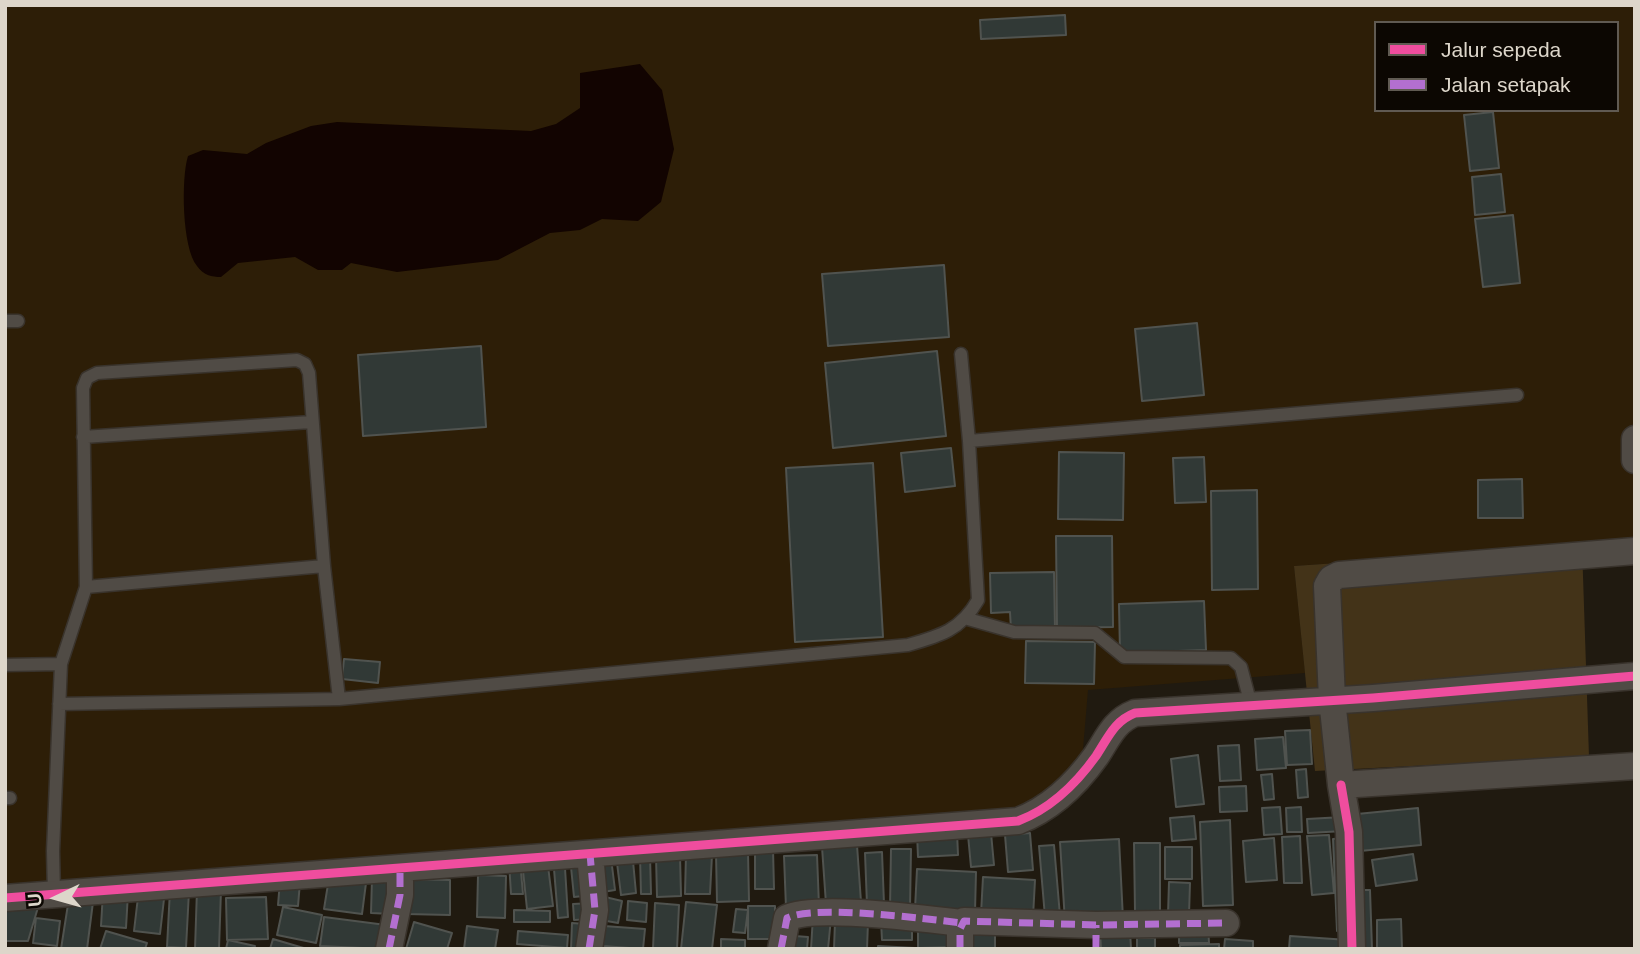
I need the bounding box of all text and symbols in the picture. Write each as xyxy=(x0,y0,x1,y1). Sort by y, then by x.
legend xyxy=(1374,21,1619,112)
text: Jalur sepeda xyxy=(1441,38,1561,61)
text: Jalan setapak xyxy=(1441,73,1571,96)
north arrow xyxy=(21,863,91,933)
text: U xyxy=(24,892,46,908)

